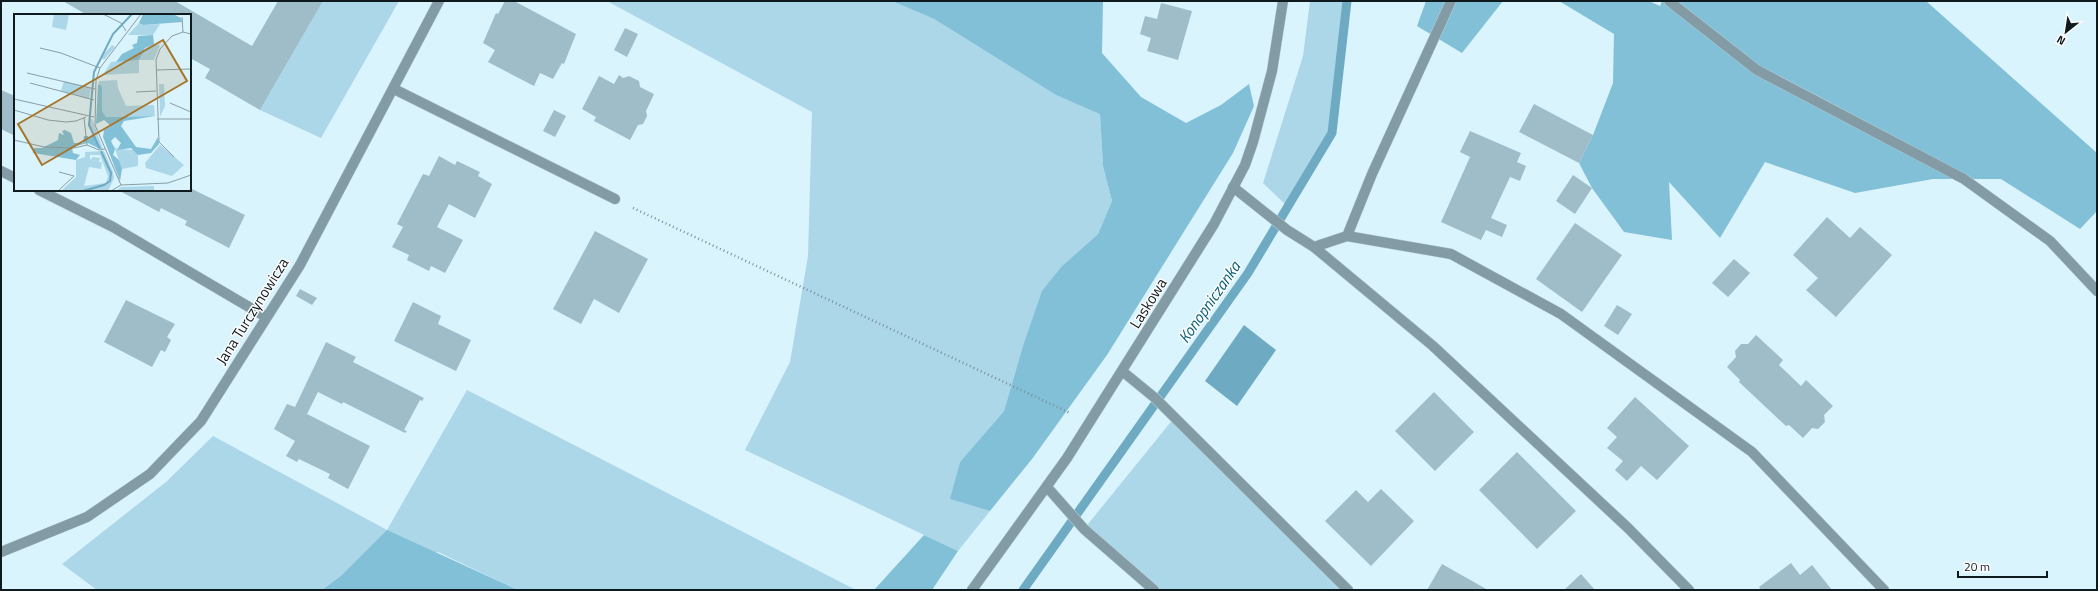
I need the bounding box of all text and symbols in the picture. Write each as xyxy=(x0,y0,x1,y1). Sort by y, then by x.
north arrow xyxy=(2046,12,2086,52)
inset map xyxy=(14,14,191,191)
text: N xyxy=(2054,32,2068,49)
street label: Jana Turczynowicza xyxy=(210,253,294,369)
water label: Konopniczanka xyxy=(1172,255,1247,348)
street label: Laskowa xyxy=(1124,273,1173,333)
scale bar xyxy=(1958,553,2047,579)
text: 20 m xyxy=(1964,557,1990,576)

